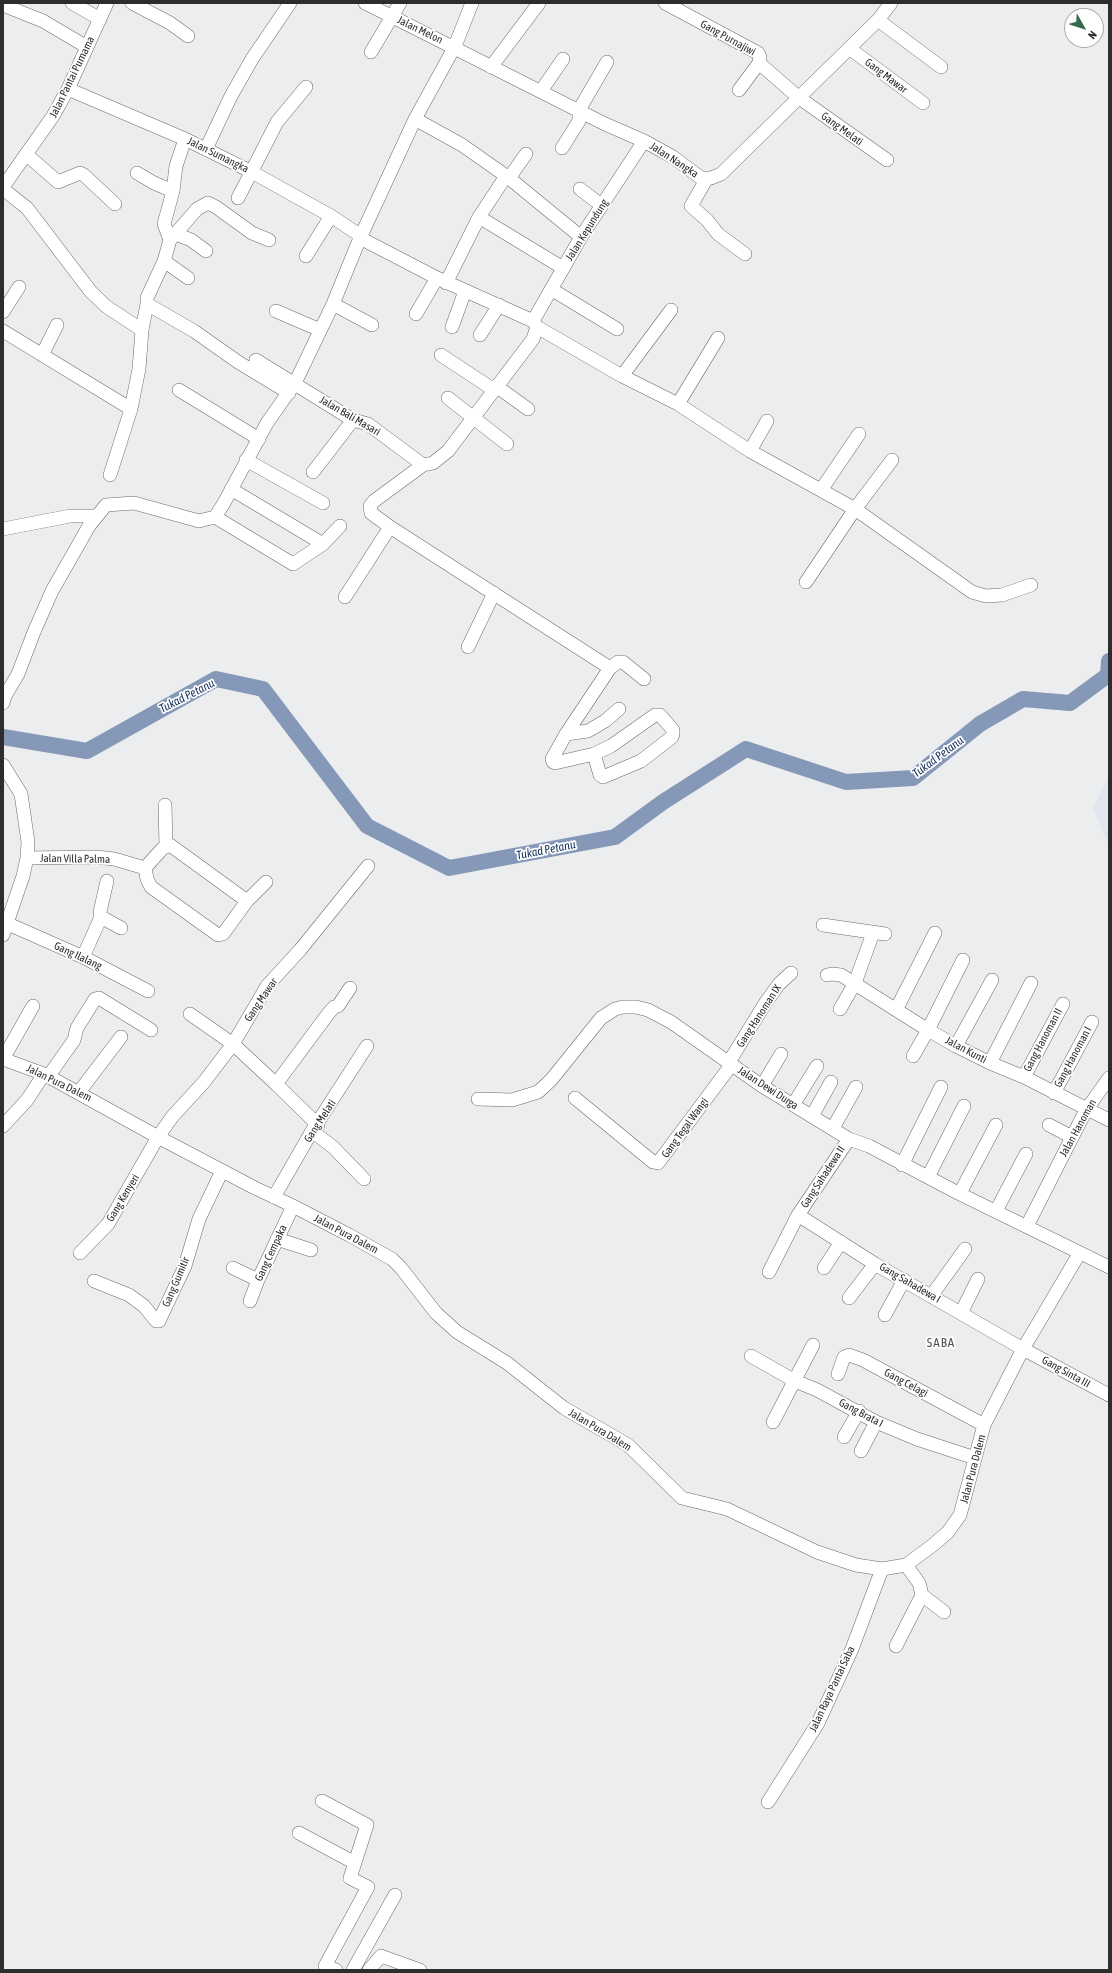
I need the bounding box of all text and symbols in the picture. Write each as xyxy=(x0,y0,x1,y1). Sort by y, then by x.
north arrow xyxy=(1064,8,1104,48)
street label: Jalan Melon xyxy=(395,13,445,47)
street label: Gang Purnajiwi xyxy=(698,17,758,59)
text: N xyxy=(1086,29,1099,41)
street label: Jalan Pantai Purnama xyxy=(47,34,97,120)
street label: Gang Mawar xyxy=(862,56,910,96)
street label: Gang Melati xyxy=(818,109,866,149)
street label: Jalan Sumangka xyxy=(185,134,251,176)
street label: Jalan Nangka xyxy=(647,139,701,181)
street label: Jalan Kepundung xyxy=(563,197,611,263)
street label: Jalan Bali Masari xyxy=(317,393,383,439)
water label: Tukad Petanu xyxy=(157,676,217,716)
water label: Tukad Petanu xyxy=(910,733,966,781)
water label: Tukad Petanu xyxy=(515,837,577,863)
street label: Jalan Villa Palma xyxy=(40,852,110,866)
street label: Gang Ilalang xyxy=(52,939,104,973)
street label: Gang Mawar xyxy=(242,976,280,1024)
street label: Gang Hanoman IX xyxy=(734,982,784,1050)
street label: Gang Hanoman II xyxy=(1021,1006,1065,1074)
street label: Gang Hanoman I xyxy=(1051,1024,1095,1090)
street label: Jalan Kunti xyxy=(943,1034,989,1066)
street label: Jalan Pura Dalem xyxy=(24,1062,94,1104)
street label: Jalan Dewi Durga xyxy=(735,1064,801,1112)
street label: Gang Tegal Wangi xyxy=(659,1095,711,1161)
street label: Gang Melati xyxy=(301,1097,339,1145)
street label: Jalan Hanoman xyxy=(1057,1097,1099,1159)
street label: Gang Sahadewa II xyxy=(798,1143,848,1211)
street label: Gang Kenyeri xyxy=(104,1172,142,1224)
street label: Jalan Pura Dalem xyxy=(312,1212,380,1256)
street label: Gang Cempaka xyxy=(252,1223,290,1283)
street label: Gang Gumitir xyxy=(160,1255,192,1309)
street label: Gang Sahadewa I xyxy=(877,1260,943,1306)
district label: SABA xyxy=(927,1335,955,1351)
street label: Gang Sinta III xyxy=(1040,1353,1092,1391)
street label: Gang Celagi xyxy=(882,1366,930,1400)
street label: Gang Brata I xyxy=(837,1396,885,1430)
street label: Jalan Pura Dalem xyxy=(566,1406,634,1454)
street label: Jalan Pura Dalem xyxy=(957,1433,989,1505)
street label: Jalan Raya Pantai Saba xyxy=(806,1644,858,1734)

